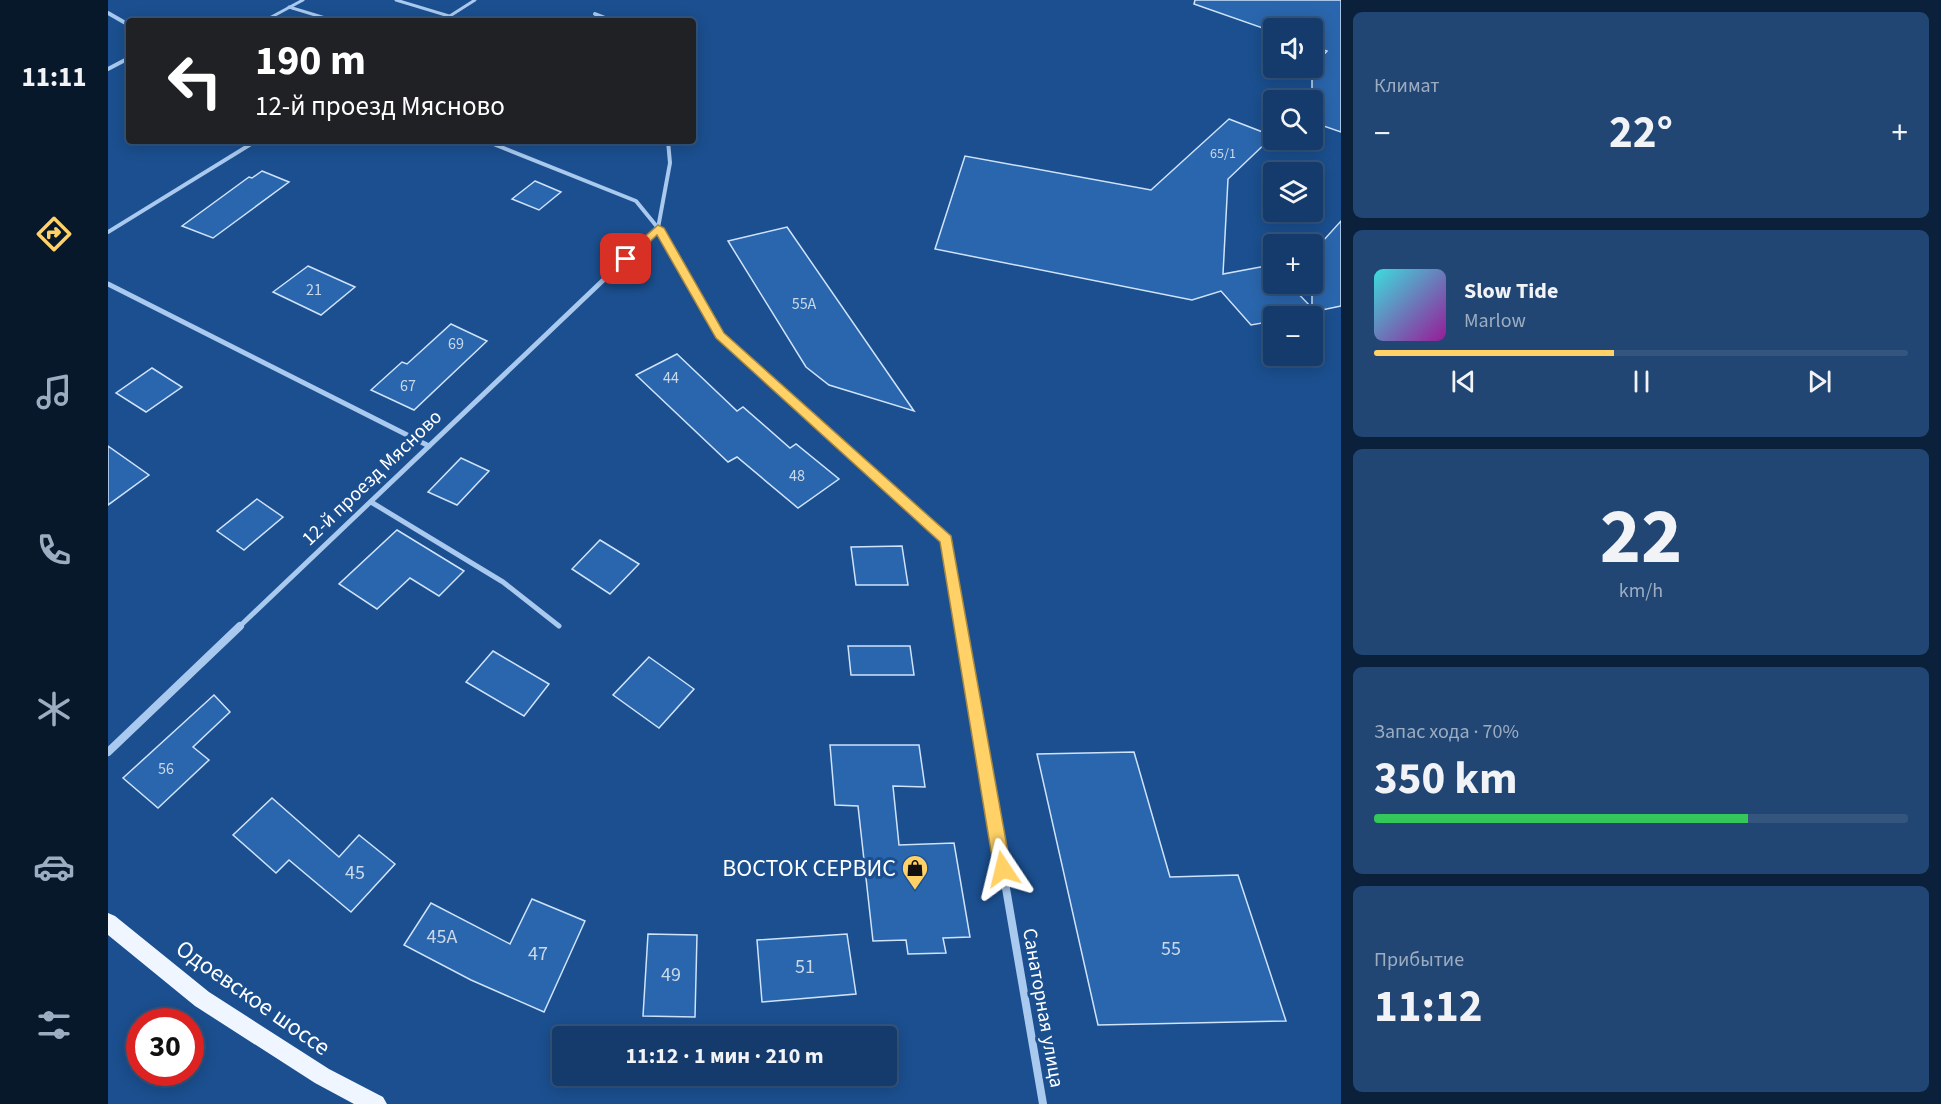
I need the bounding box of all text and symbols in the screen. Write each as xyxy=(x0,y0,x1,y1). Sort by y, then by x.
map controls xyxy=(1263,18,1323,366)
button: sound xyxy=(1263,18,1323,78)
text: 190 m xyxy=(255,31,366,91)
icon: left xyxy=(156,42,234,120)
text: 11:11 xyxy=(21,58,87,97)
text: Климат xyxy=(1374,72,1440,100)
text: 12-й проезд Мясново xyxy=(255,87,505,126)
button: search xyxy=(1263,90,1323,150)
text: 22° xyxy=(1609,101,1673,165)
text: − xyxy=(1374,110,1390,157)
text: + xyxy=(1892,110,1908,157)
house number: 65/1 xyxy=(1210,144,1236,164)
button: layers xyxy=(1263,162,1323,222)
icon: directions xyxy=(33,213,75,255)
pin xyxy=(600,233,651,284)
button: + xyxy=(1263,234,1323,294)
icon: arrive xyxy=(609,242,642,275)
text: Slow Tide xyxy=(1464,275,1558,307)
house number: 21 xyxy=(306,279,322,301)
house number: 55А xyxy=(792,293,817,315)
button: − xyxy=(1263,306,1323,366)
text: Marlow xyxy=(1464,307,1526,335)
house number: 69 xyxy=(448,333,464,355)
icon: previous xyxy=(1447,365,1480,398)
icon: pause xyxy=(1625,365,1658,398)
icon: next xyxy=(1803,365,1836,398)
house number: 44 xyxy=(663,367,679,389)
icon: music xyxy=(33,371,75,413)
house number: 67 xyxy=(400,375,416,397)
street label: 12-й проезд Мясново xyxy=(296,404,448,552)
house number: 48 xyxy=(789,465,805,487)
text: 22 xyxy=(1600,482,1682,593)
icon: phone xyxy=(33,529,75,571)
text: km/h xyxy=(1619,577,1663,605)
icon: climate xyxy=(33,688,75,730)
text: Запас хода · 70% xyxy=(1374,718,1519,746)
text: 350 km xyxy=(1374,747,1518,811)
house number: 56 xyxy=(158,758,174,780)
position arrow xyxy=(971,837,1035,901)
icon: car xyxy=(33,846,75,888)
place label: ВОСТОК СЕРВИС xyxy=(722,851,896,886)
shop icon: ВОСТОК СЕРВИС xyxy=(900,853,930,891)
house number: 45 xyxy=(345,859,365,887)
house number: 45А xyxy=(427,923,457,951)
street label: Санаторная улица xyxy=(1015,926,1071,1090)
street label: Одоевское шоссе xyxy=(169,932,337,1064)
house number: 55 xyxy=(1161,935,1181,963)
house number: 47 xyxy=(528,940,548,968)
text: Прибытие xyxy=(1374,946,1464,974)
house number: 51 xyxy=(795,953,815,981)
house number: 49 xyxy=(661,961,681,989)
text: 11:12 xyxy=(1374,975,1483,1039)
icon: filters xyxy=(33,1004,75,1046)
speed limit sign: 30 xyxy=(126,1008,204,1086)
text: 11:12 · 1 мин · 210 m xyxy=(625,1040,824,1072)

